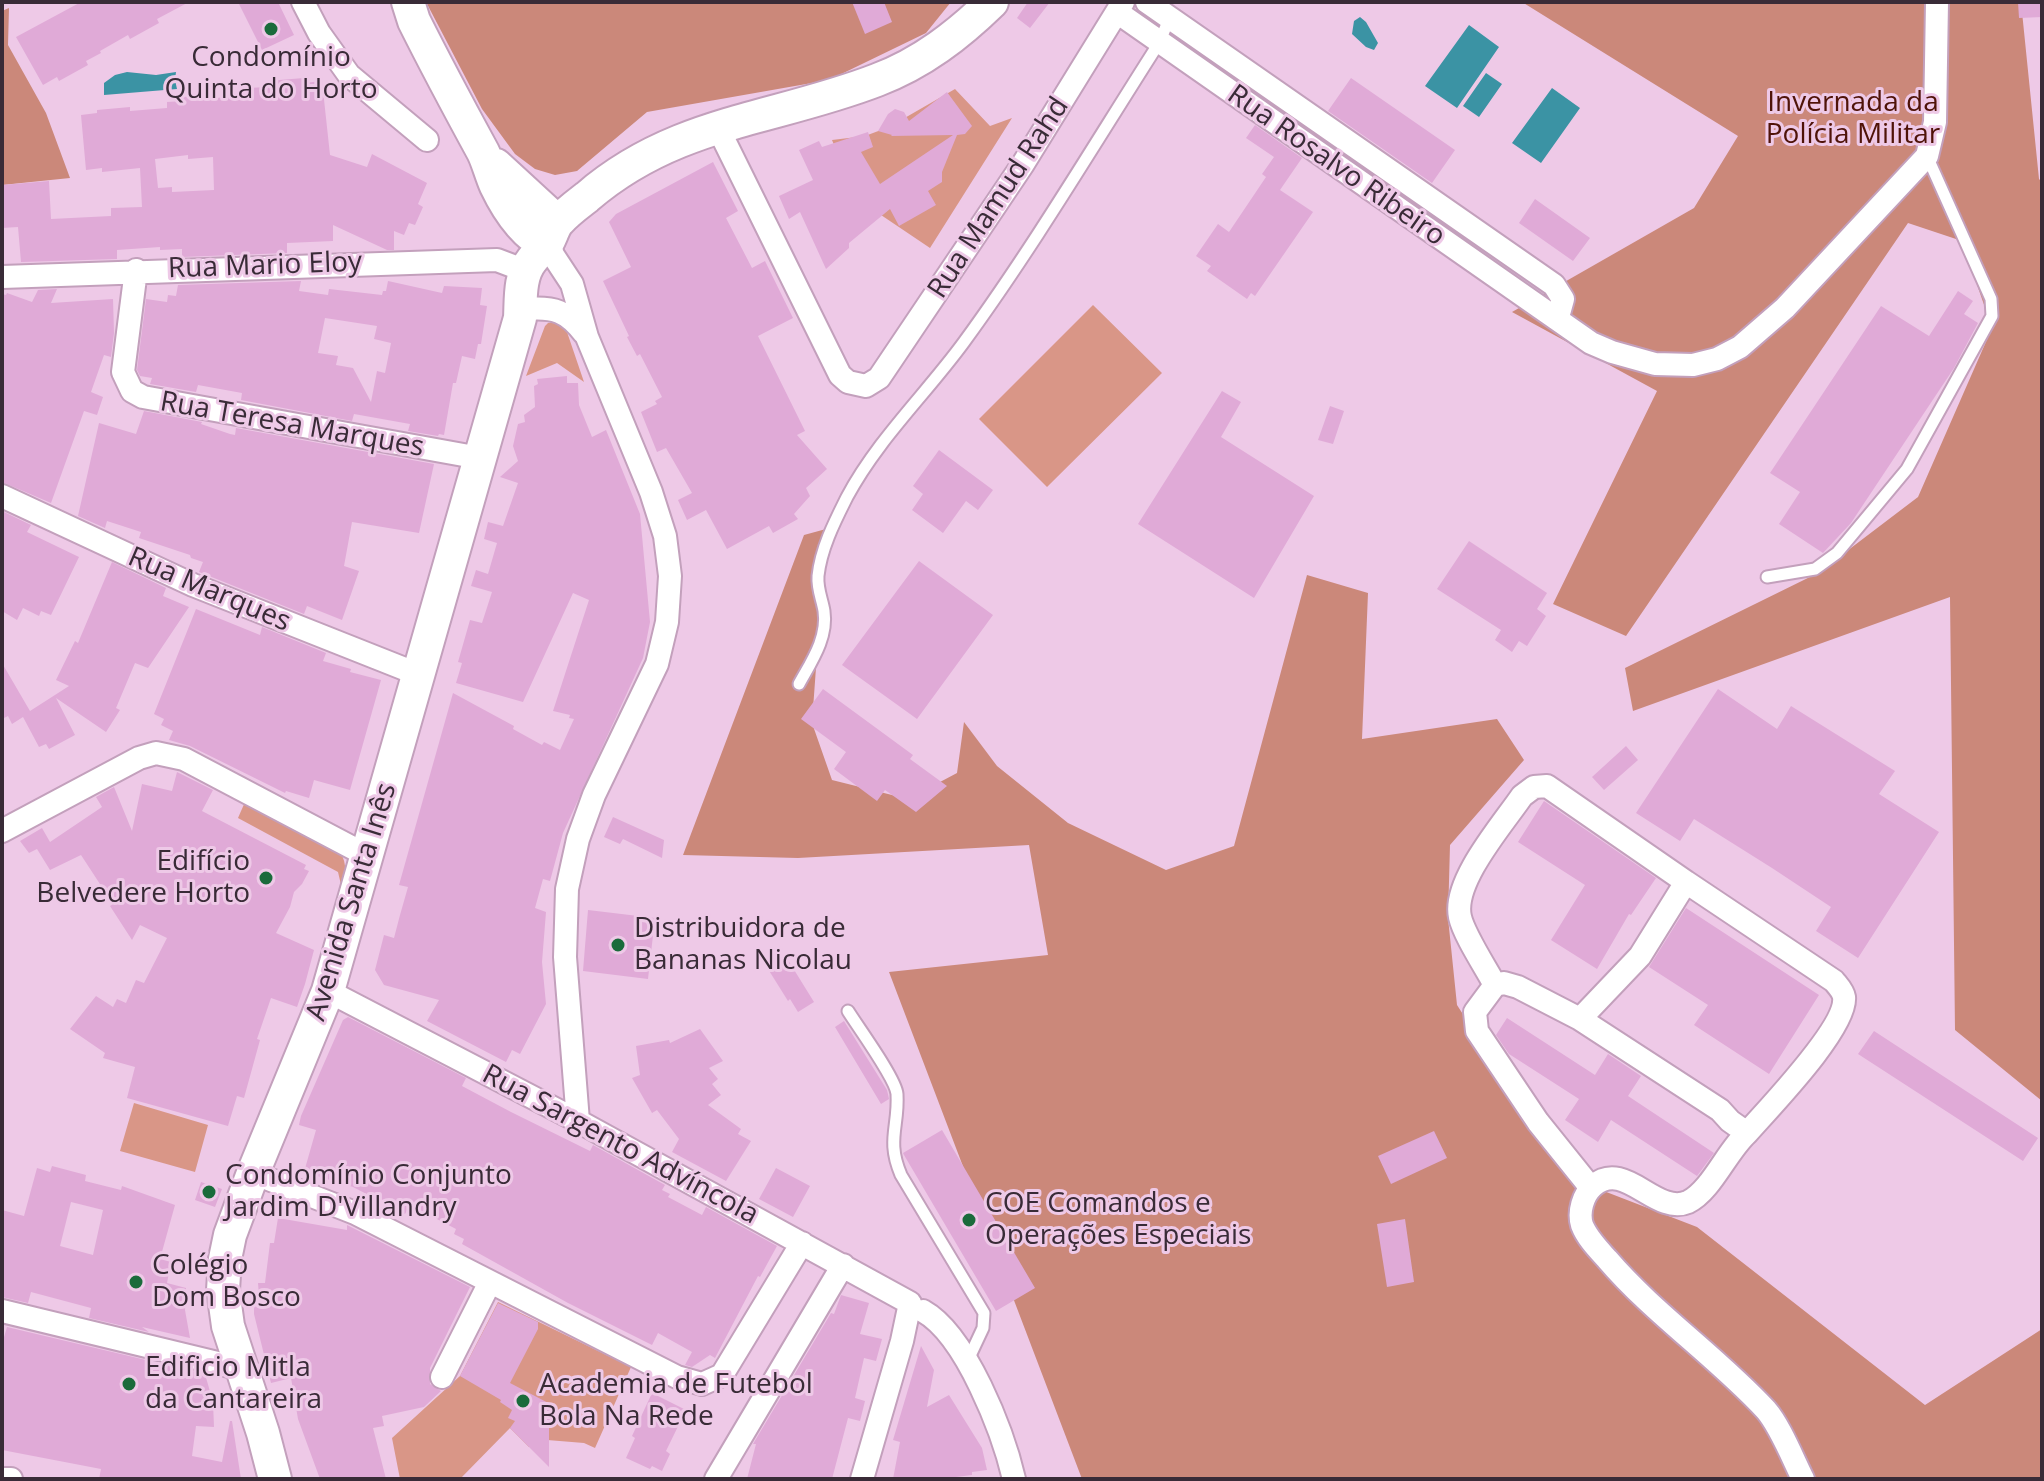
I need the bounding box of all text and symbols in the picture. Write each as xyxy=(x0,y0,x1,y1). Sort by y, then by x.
marker: Condomínio Quinta do Horto xyxy=(262,20,280,38)
place label: Condomínio Quinta do Horto xyxy=(164,41,378,107)
street label: Rua Rosalvo Ribeiro xyxy=(1221,78,1451,254)
park label: Invernada da Polícia Militar xyxy=(1766,86,1940,152)
street label: Rua Mamud Rahd xyxy=(922,91,1076,305)
street label: Rua Mario Eloy xyxy=(167,246,363,286)
street label: Rua Teresa Marques xyxy=(157,385,427,465)
street label: Rua Marques xyxy=(123,541,295,639)
street label: Avenida Santa Inês xyxy=(300,779,404,1025)
place label: Edifício Belvedere Horto xyxy=(36,845,250,911)
marker: Edifício Belvedere Horto xyxy=(257,869,275,887)
place label: Distribuidora de Bananas Nicolau xyxy=(634,912,852,978)
marker: Distribuidora de Bananas Nicolau xyxy=(609,936,627,954)
street label: Rua Sargento Advíncola xyxy=(476,1058,764,1232)
place label: Condomínio Conjunto Jardim D'Villandry xyxy=(225,1159,512,1225)
marker: Condomínio Conjunto Jardim D'Villandry xyxy=(200,1183,218,1201)
place label: COE Comandos e Operações Especiais xyxy=(985,1187,1251,1253)
marker: COE Comandos e Operações Especiais xyxy=(960,1211,978,1229)
place label: Colégio Dom Bosco xyxy=(152,1249,301,1315)
marker: Colégio Dom Bosco xyxy=(127,1273,145,1291)
place label: Edificio Mitla da Cantareira xyxy=(145,1351,322,1417)
place label: Academia de Futebol Bola Na Rede xyxy=(539,1368,813,1434)
marker: Edificio Mitla da Cantareira xyxy=(120,1375,138,1393)
marker: Academia de Futebol Bola Na Rede xyxy=(514,1392,532,1410)

